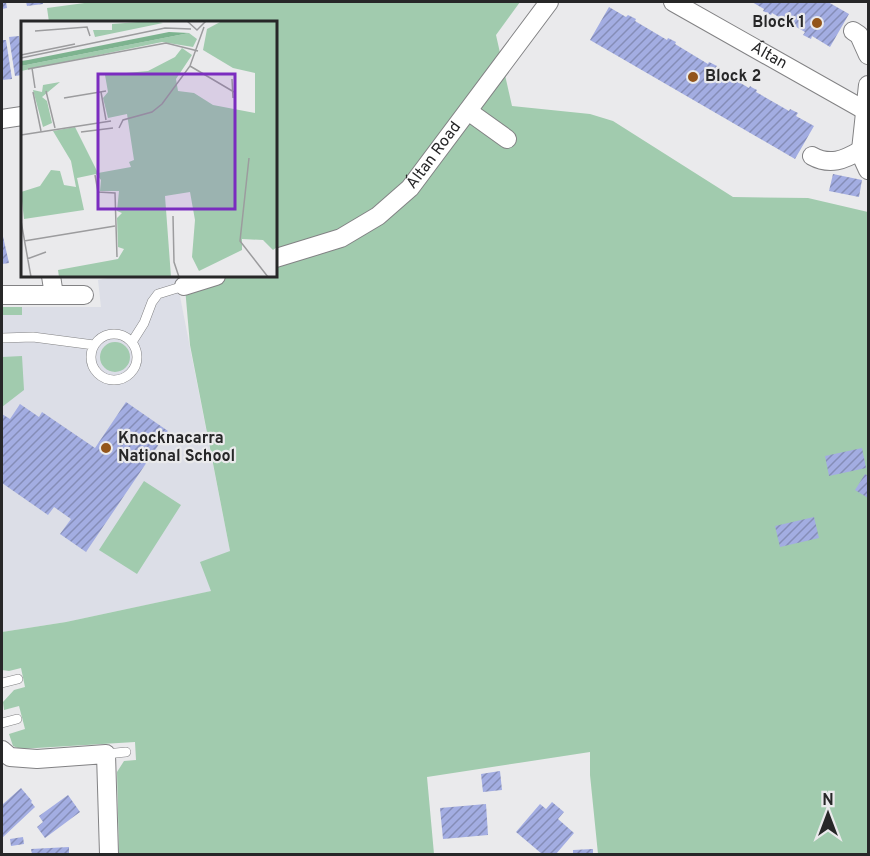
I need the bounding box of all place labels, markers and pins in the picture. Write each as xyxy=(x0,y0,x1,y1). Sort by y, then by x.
place label: Block 1 xyxy=(752,13,805,33)
marker: Block 1 xyxy=(810,16,824,30)
place label: Block 2 xyxy=(705,67,761,87)
marker: Block 2 xyxy=(686,70,700,84)
place label: Knocknacarra National School xyxy=(118,429,235,467)
marker: Knocknacarra National School xyxy=(99,441,113,455)

